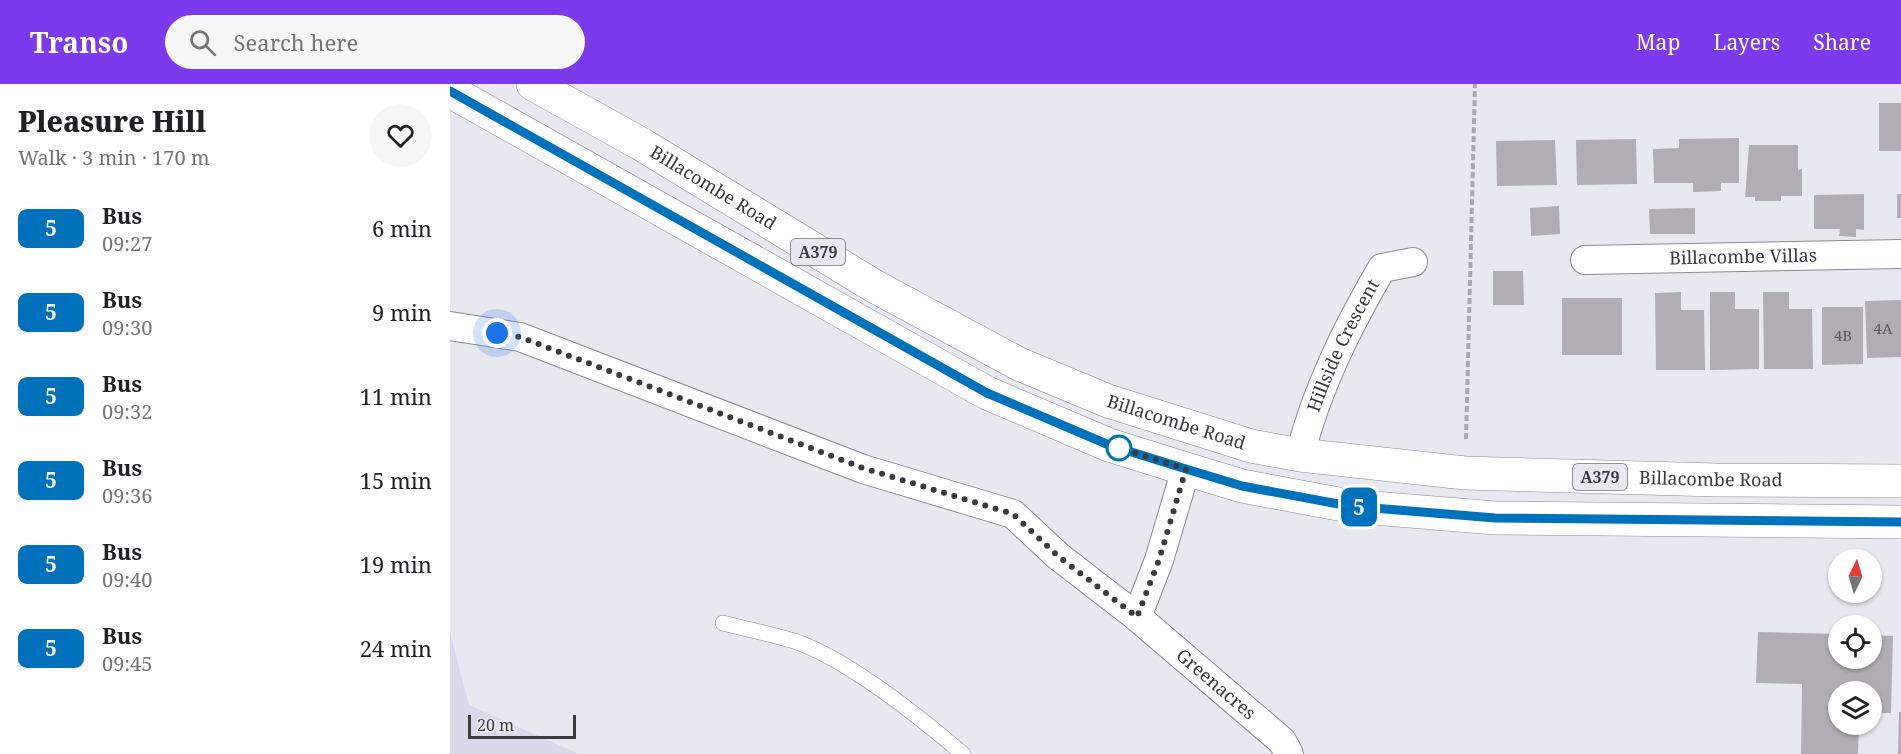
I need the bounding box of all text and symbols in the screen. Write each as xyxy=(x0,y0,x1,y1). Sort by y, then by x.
search box xyxy=(165,15,585,69)
text: Transo xyxy=(30,23,129,61)
icon: search xyxy=(186,26,219,59)
text: Search here xyxy=(234,27,358,57)
text: Map xyxy=(1636,28,1680,56)
text: Layers xyxy=(1713,28,1780,56)
text: Share xyxy=(1813,28,1871,56)
text: Pleasure Hill xyxy=(18,102,206,140)
button: heart xyxy=(369,104,432,167)
street label: Billacombe Road xyxy=(646,139,781,235)
text: Walk · 3 min · 170 m xyxy=(18,144,210,171)
text: Bus xyxy=(102,200,142,230)
text: 6 min xyxy=(372,213,432,243)
text: 5 xyxy=(45,214,57,242)
text: 09:27 xyxy=(102,230,152,257)
road number: A379 xyxy=(791,239,845,265)
street label: Billacombe Villas xyxy=(1669,243,1817,269)
street label: Hillside Crescent xyxy=(1301,274,1384,415)
text: Bus xyxy=(102,284,142,314)
text: 9 min xyxy=(372,297,432,327)
text: 5 xyxy=(45,298,57,326)
text: 09:30 xyxy=(102,314,152,341)
your location xyxy=(482,318,512,348)
house number: 4A xyxy=(1874,318,1893,338)
house number: 4B xyxy=(1834,325,1852,345)
text: Bus xyxy=(102,368,142,398)
text: 11 min xyxy=(360,381,432,411)
text: 5 xyxy=(45,382,57,410)
street label: Billacombe Road xyxy=(1104,388,1249,455)
text: 09:32 xyxy=(102,398,152,425)
unlabelled marker xyxy=(1106,435,1132,461)
text: Bus xyxy=(102,452,142,482)
road number: A379 xyxy=(1573,464,1627,490)
text: 15 min xyxy=(360,465,432,495)
street label: Billacombe Road xyxy=(1639,465,1783,491)
text: 5 xyxy=(45,466,57,494)
text: 09:36 xyxy=(102,482,152,509)
line badge: 5 xyxy=(1340,488,1378,526)
text: 5 xyxy=(1353,493,1365,521)
text: Bus xyxy=(102,536,142,566)
text: 19 min xyxy=(360,549,432,579)
north arrow xyxy=(1828,549,1882,603)
map controls xyxy=(1828,549,1882,735)
text: 5 xyxy=(45,550,57,578)
text: 09:40 xyxy=(102,566,152,593)
button: locate xyxy=(1828,615,1882,669)
text: Bus xyxy=(102,620,142,650)
text: 24 min xyxy=(360,633,432,663)
text: 5 xyxy=(45,634,57,662)
street label: Greenacres xyxy=(1172,643,1261,724)
text: 09:45 xyxy=(102,650,152,677)
button: layers xyxy=(1828,681,1882,735)
scale bar xyxy=(468,712,576,740)
text: 20 m xyxy=(477,714,514,736)

